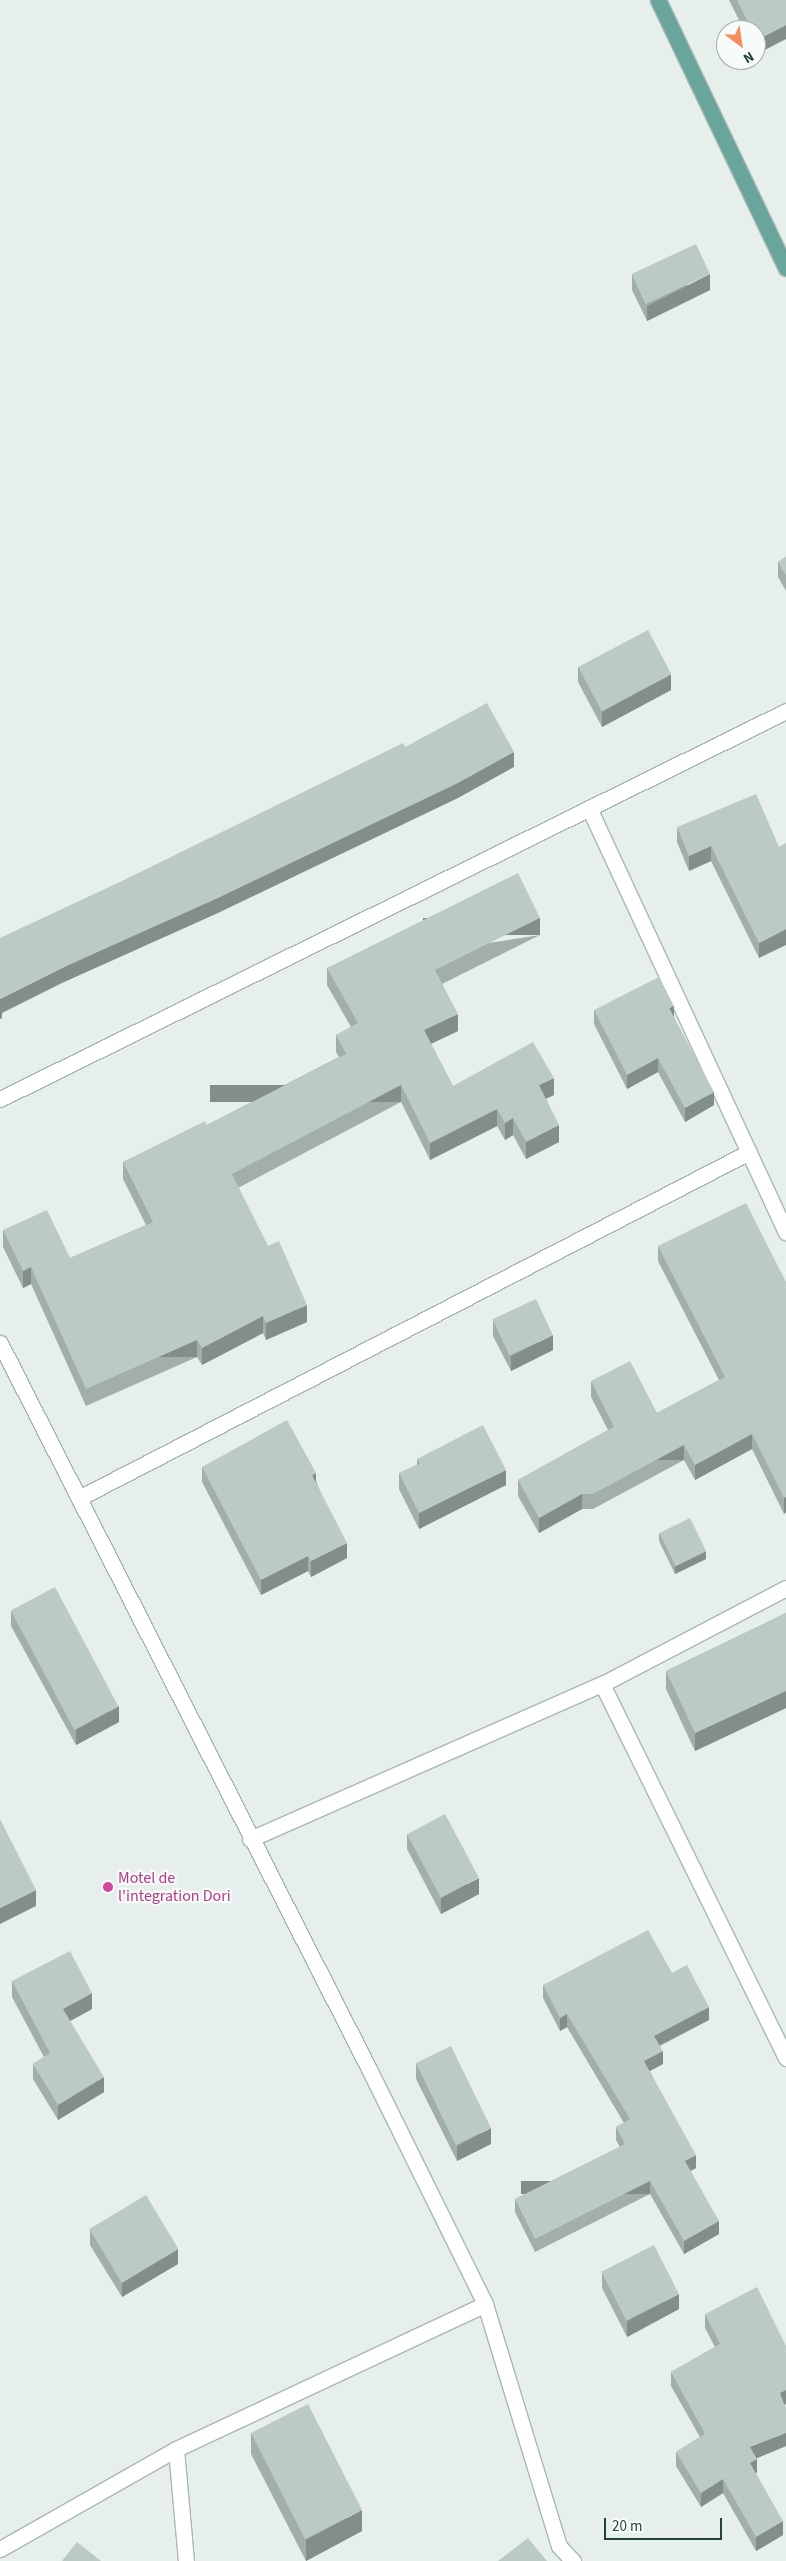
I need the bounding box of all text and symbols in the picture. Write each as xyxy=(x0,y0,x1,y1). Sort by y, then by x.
north arrow xyxy=(716,20,766,70)
text: N xyxy=(739,46,757,68)
place label: Motel de l'integration Dori xyxy=(118,1868,231,1906)
marker: Motel de l'integration Dori xyxy=(102,1881,114,1893)
scale bar xyxy=(606,2508,724,2540)
text: 20 m xyxy=(612,2516,642,2537)

